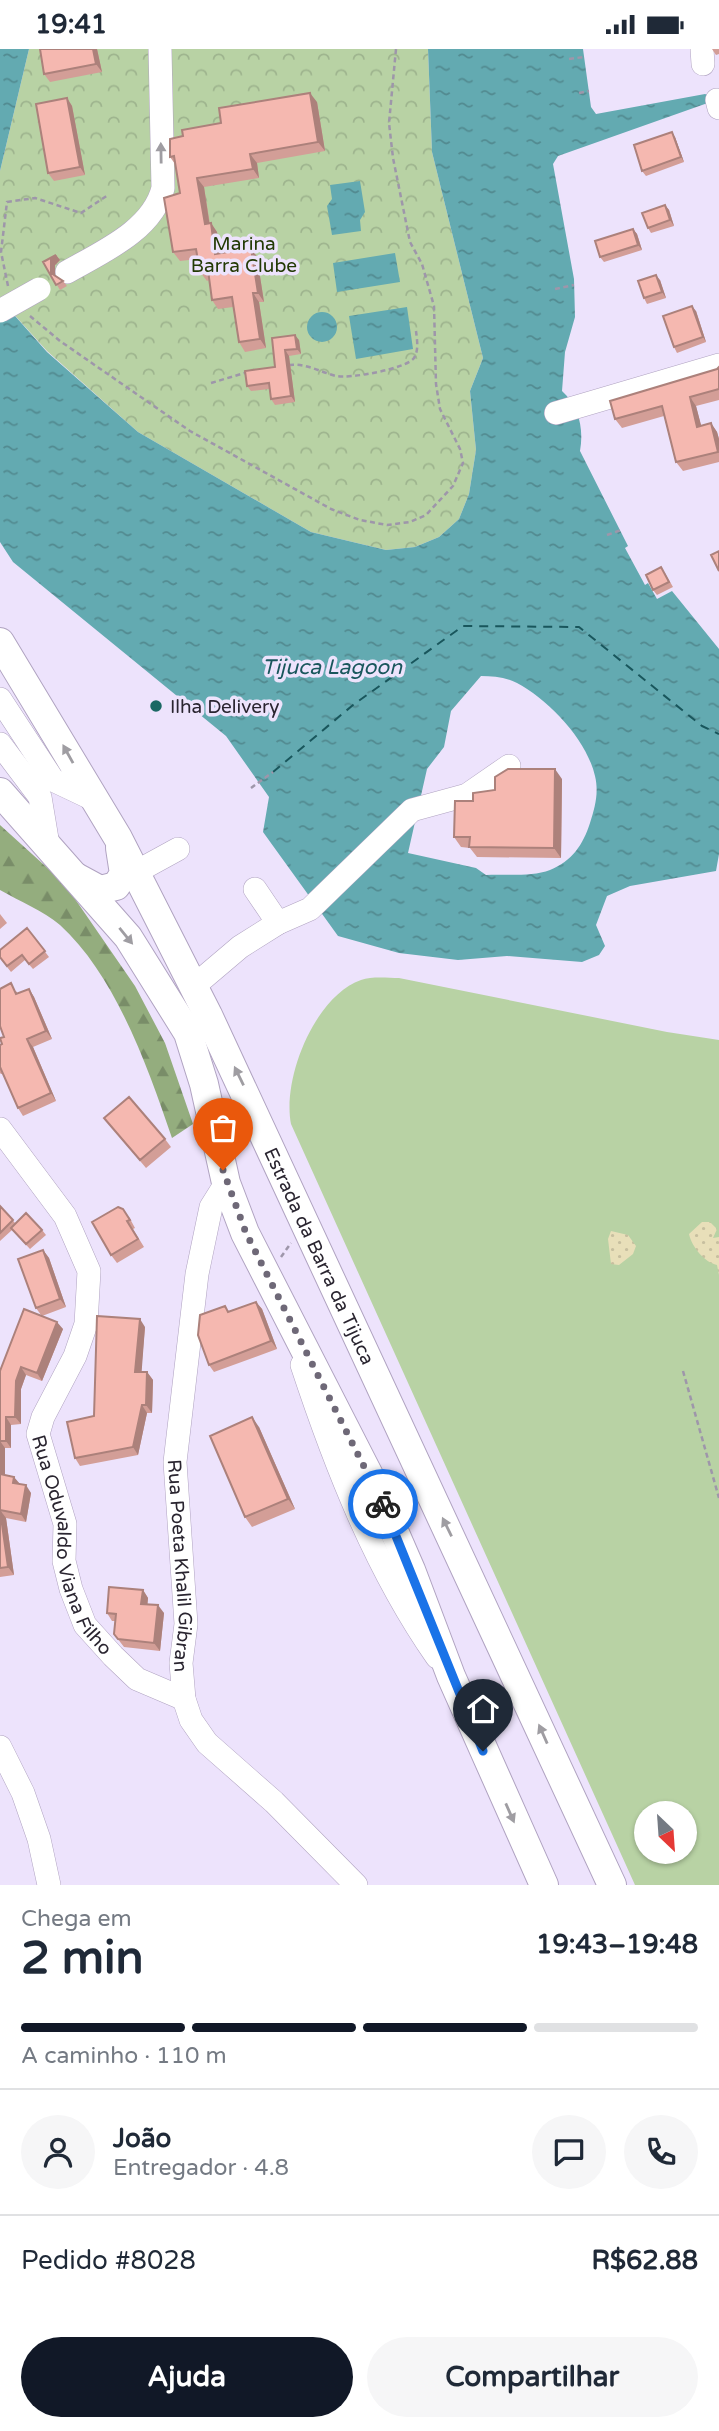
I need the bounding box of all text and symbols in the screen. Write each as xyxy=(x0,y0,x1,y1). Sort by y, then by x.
text: 19:41 xyxy=(35,9,107,40)
one-way arrow xyxy=(156,142,167,164)
park label: Marina Barra Clube xyxy=(191,233,297,277)
water label: Tijuca Lagoon xyxy=(262,655,403,680)
place label: Ilha Delivery xyxy=(170,696,279,718)
marker: Ilha Delivery xyxy=(148,698,164,714)
one-way arrow xyxy=(62,744,74,764)
one-way arrow xyxy=(118,926,133,944)
one-way arrow xyxy=(233,1066,244,1086)
pin xyxy=(193,1098,253,1170)
icon: bag xyxy=(204,1109,242,1147)
street label: Estrada da Barra da Tijuca xyxy=(259,1144,379,1368)
street label: Rua Oduvaldo Viana Filho xyxy=(27,1432,116,1660)
street label: Rua Poeta Khalil Gibran xyxy=(163,1459,196,1673)
courier xyxy=(348,1469,418,1539)
icon: bike xyxy=(364,1485,402,1523)
one-way arrow xyxy=(442,1517,453,1537)
pin xyxy=(453,1679,513,1751)
icon: home xyxy=(464,1690,502,1728)
one-way arrow xyxy=(537,1723,548,1744)
north arrow xyxy=(634,1801,696,1864)
map controls xyxy=(634,1801,697,1864)
one-way arrow xyxy=(504,1803,516,1823)
text: Chega em xyxy=(21,1905,132,1933)
text: 19:43–19:48 xyxy=(536,1929,698,1960)
text: 2 min xyxy=(21,1931,144,1986)
text: A caminho · 110 m xyxy=(21,2042,227,2070)
button: person xyxy=(21,2115,95,2189)
button: chat xyxy=(532,2115,606,2189)
button: phone xyxy=(624,2115,698,2189)
text: João xyxy=(113,2123,171,2154)
text: Entregador · 4.8 xyxy=(113,2154,289,2182)
text: Pedido #8028 xyxy=(21,2245,196,2276)
text: R$62.88 xyxy=(592,2245,698,2276)
button: Ajuda xyxy=(21,2337,353,2417)
button: Compartilhar xyxy=(367,2337,698,2417)

